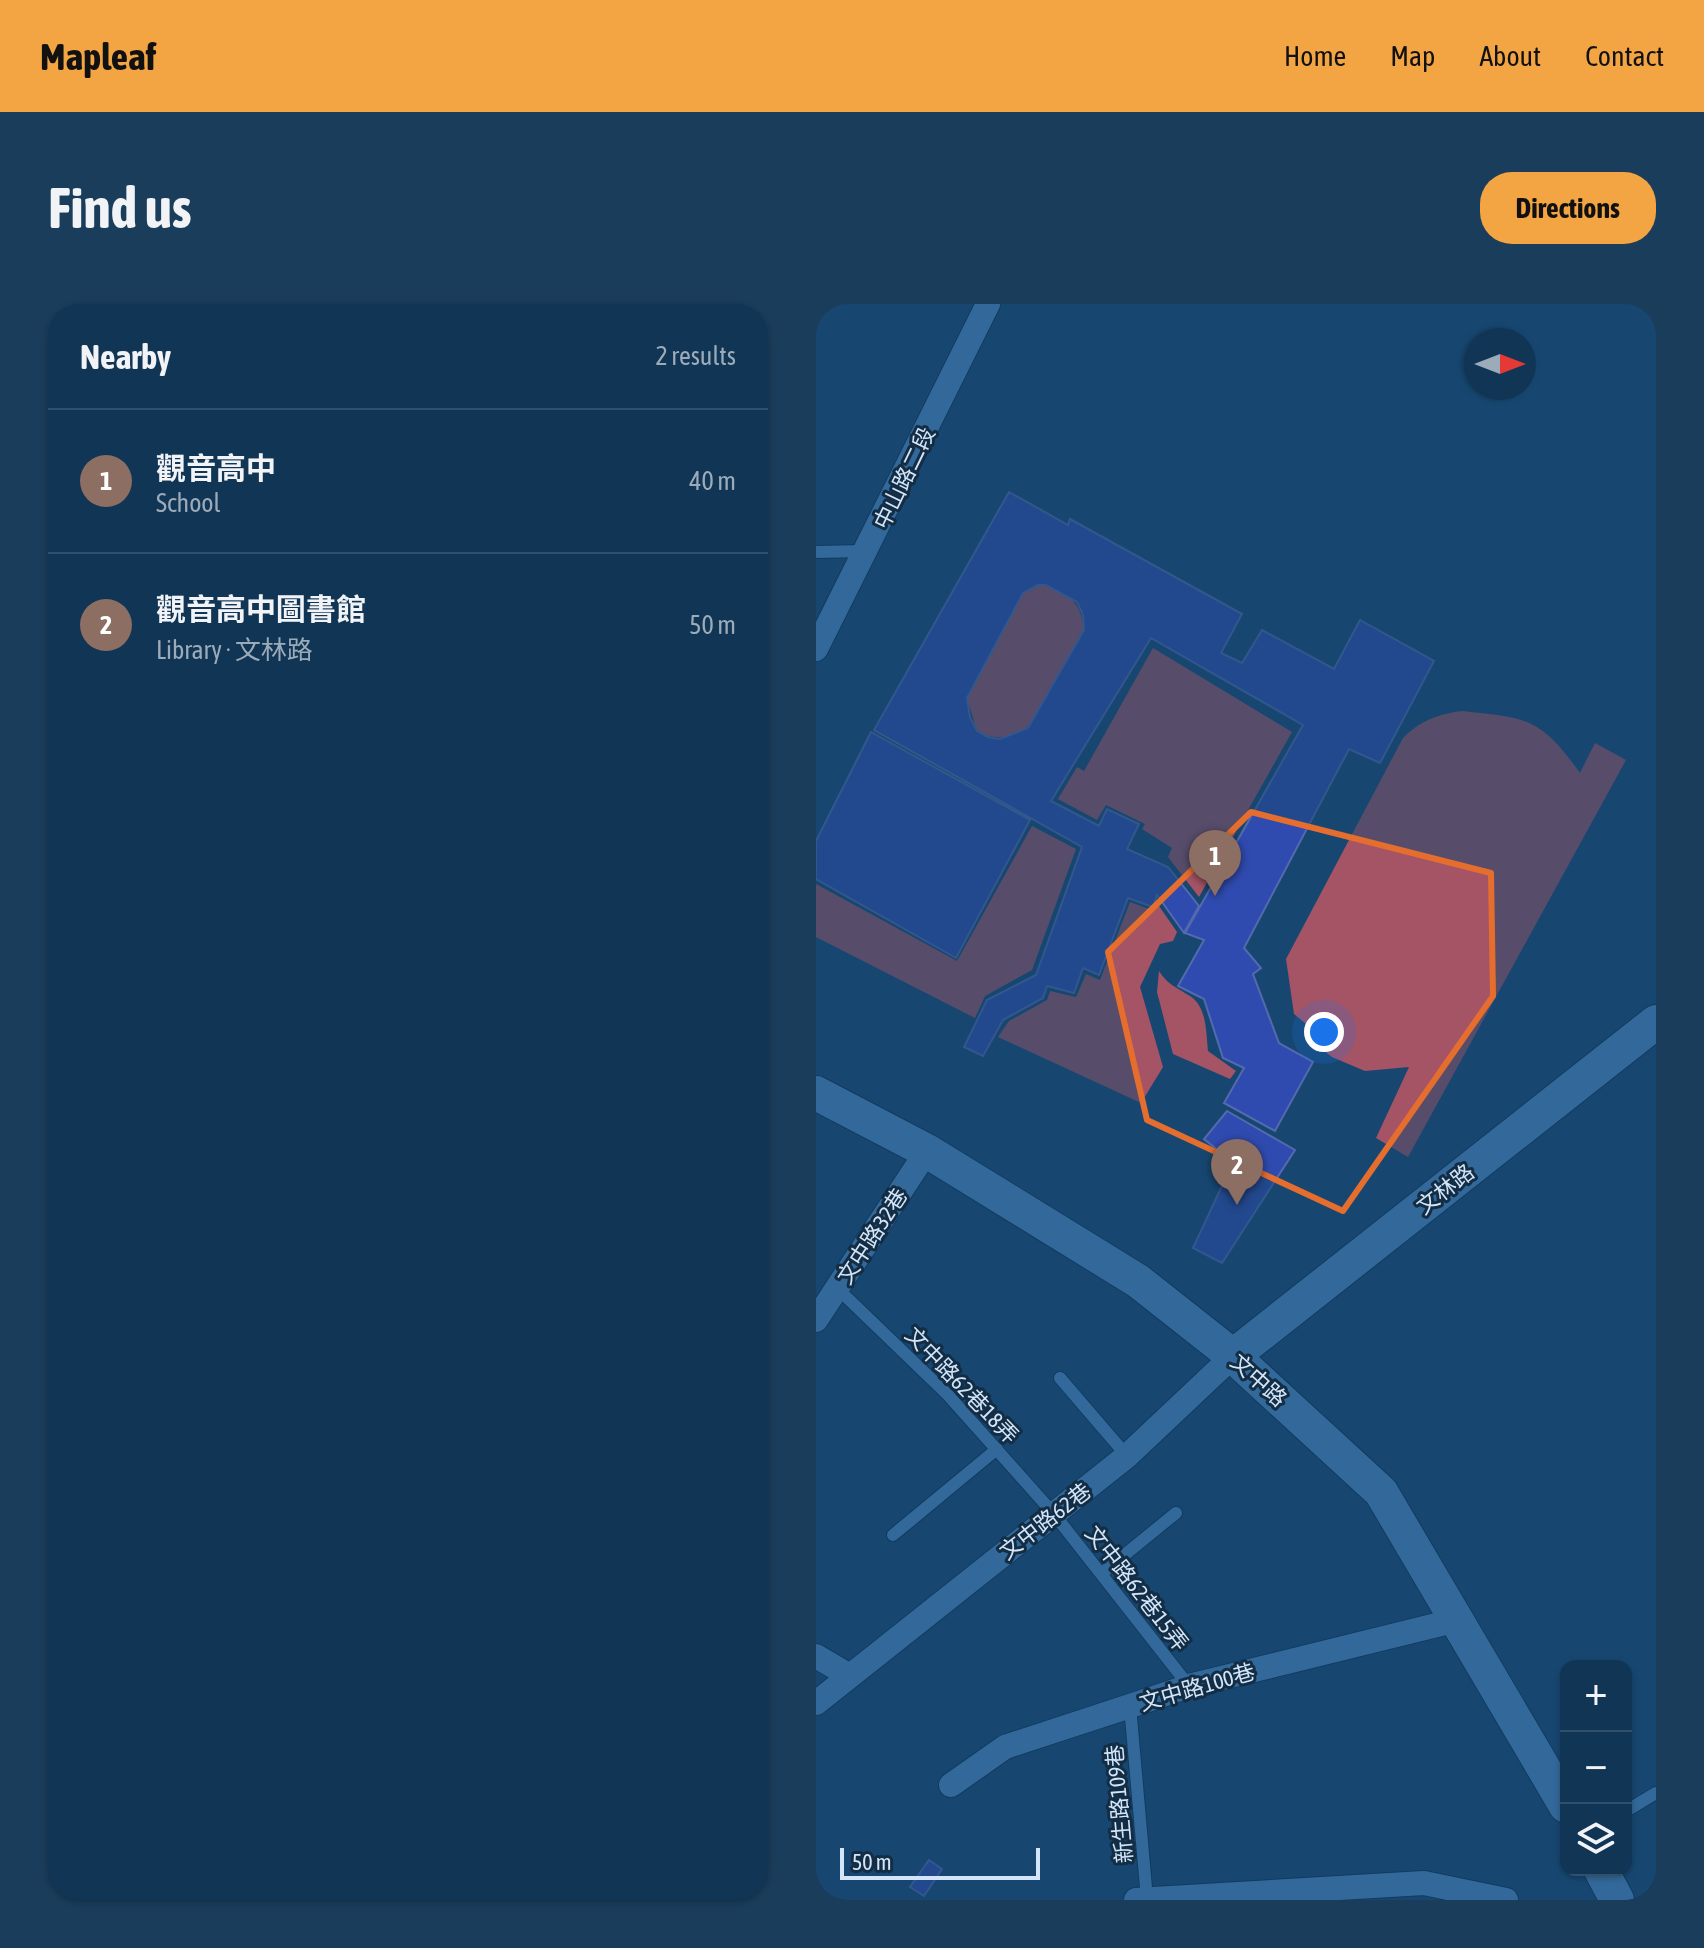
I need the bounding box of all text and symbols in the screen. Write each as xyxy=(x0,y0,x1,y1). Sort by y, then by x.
text: Mapleaf xyxy=(40,35,156,78)
text: Home xyxy=(1284,40,1346,72)
text: Map xyxy=(1390,40,1435,72)
text: About xyxy=(1479,40,1541,72)
text: Contact xyxy=(1585,40,1664,72)
button: Directions xyxy=(1480,172,1656,244)
text: Find us xyxy=(48,176,192,240)
north arrow xyxy=(1464,328,1536,400)
text: Nearby xyxy=(80,337,171,376)
text: 2 results xyxy=(655,341,736,371)
street label: 中山路二段 xyxy=(868,423,940,533)
text: 觀音高中 xyxy=(156,451,276,485)
text: 1 xyxy=(100,466,112,496)
text: 40 m xyxy=(689,466,736,496)
text: School xyxy=(156,488,220,518)
text: 觀音高中圖書館 xyxy=(156,592,366,626)
text: 2 xyxy=(100,610,112,640)
text: 50 m xyxy=(689,610,736,640)
text: Library · 文林路 xyxy=(156,635,313,665)
pin: 1 xyxy=(1189,830,1241,896)
your location xyxy=(1304,1012,1344,1052)
pin: 2 xyxy=(1211,1139,1263,1205)
street label: 文林路 xyxy=(1411,1158,1479,1220)
street label: 文中路32巷 xyxy=(831,1183,913,1289)
street label: 文中路62巷18弄 xyxy=(900,1322,1024,1448)
street label: 文中路 xyxy=(1226,1348,1292,1412)
street label: 文中路62巷 xyxy=(994,1477,1096,1565)
street label: 文中路62巷15弄 xyxy=(1080,1520,1194,1656)
street label: 文中路100巷 xyxy=(1136,1658,1258,1716)
map controls xyxy=(1560,1660,1632,1876)
button: + xyxy=(1560,1660,1632,1732)
button: − xyxy=(1560,1732,1632,1804)
street label: 新生路109巷 xyxy=(1101,1744,1137,1864)
button: layers xyxy=(1560,1804,1632,1876)
scale bar xyxy=(840,1844,1040,1880)
text: 50 m xyxy=(852,1849,892,1875)

